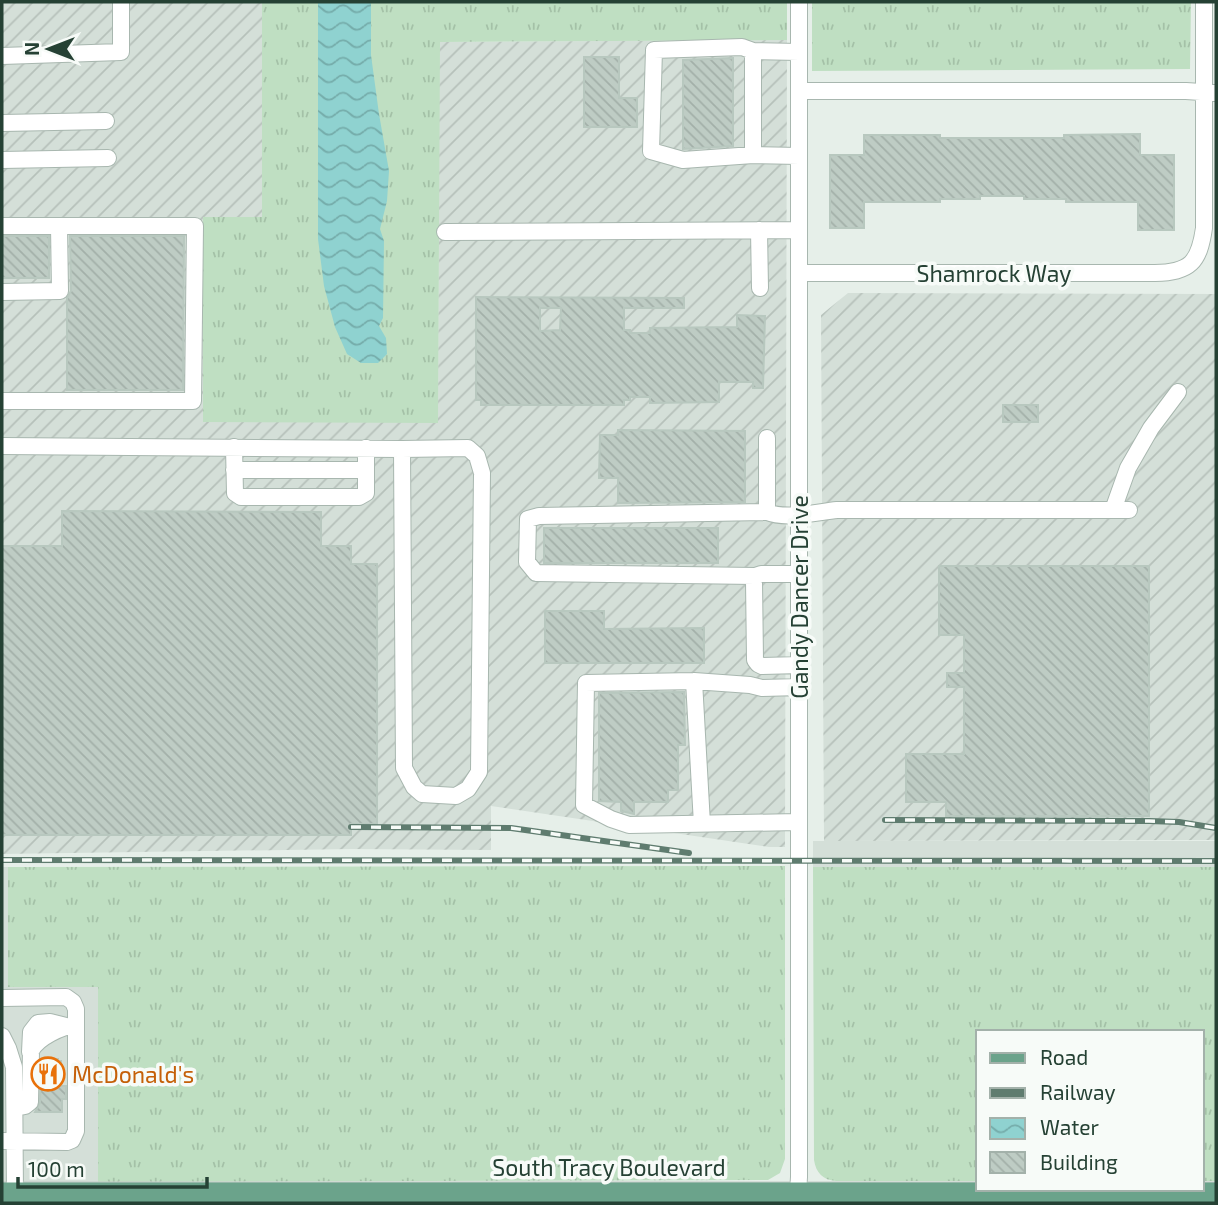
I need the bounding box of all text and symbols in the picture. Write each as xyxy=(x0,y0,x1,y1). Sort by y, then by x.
north arrow xyxy=(14,14,84,84)
text: N xyxy=(20,42,43,56)
street label: Shamrock Way xyxy=(917,259,1071,287)
street label: Gandy Dancer Drive xyxy=(785,495,813,699)
legend xyxy=(976,1030,1204,1191)
text: Road xyxy=(1040,1044,1088,1069)
restaurant icon: McDonald's xyxy=(29,1055,67,1093)
place label: McDonald's xyxy=(72,1060,194,1088)
text: Railway xyxy=(1040,1079,1116,1104)
text: Water xyxy=(1040,1114,1099,1139)
scale bar xyxy=(18,1146,206,1190)
text: Building xyxy=(1040,1149,1118,1174)
street label: South Tracy Boulevard xyxy=(492,1153,726,1181)
text: 100 m xyxy=(28,1156,85,1181)

